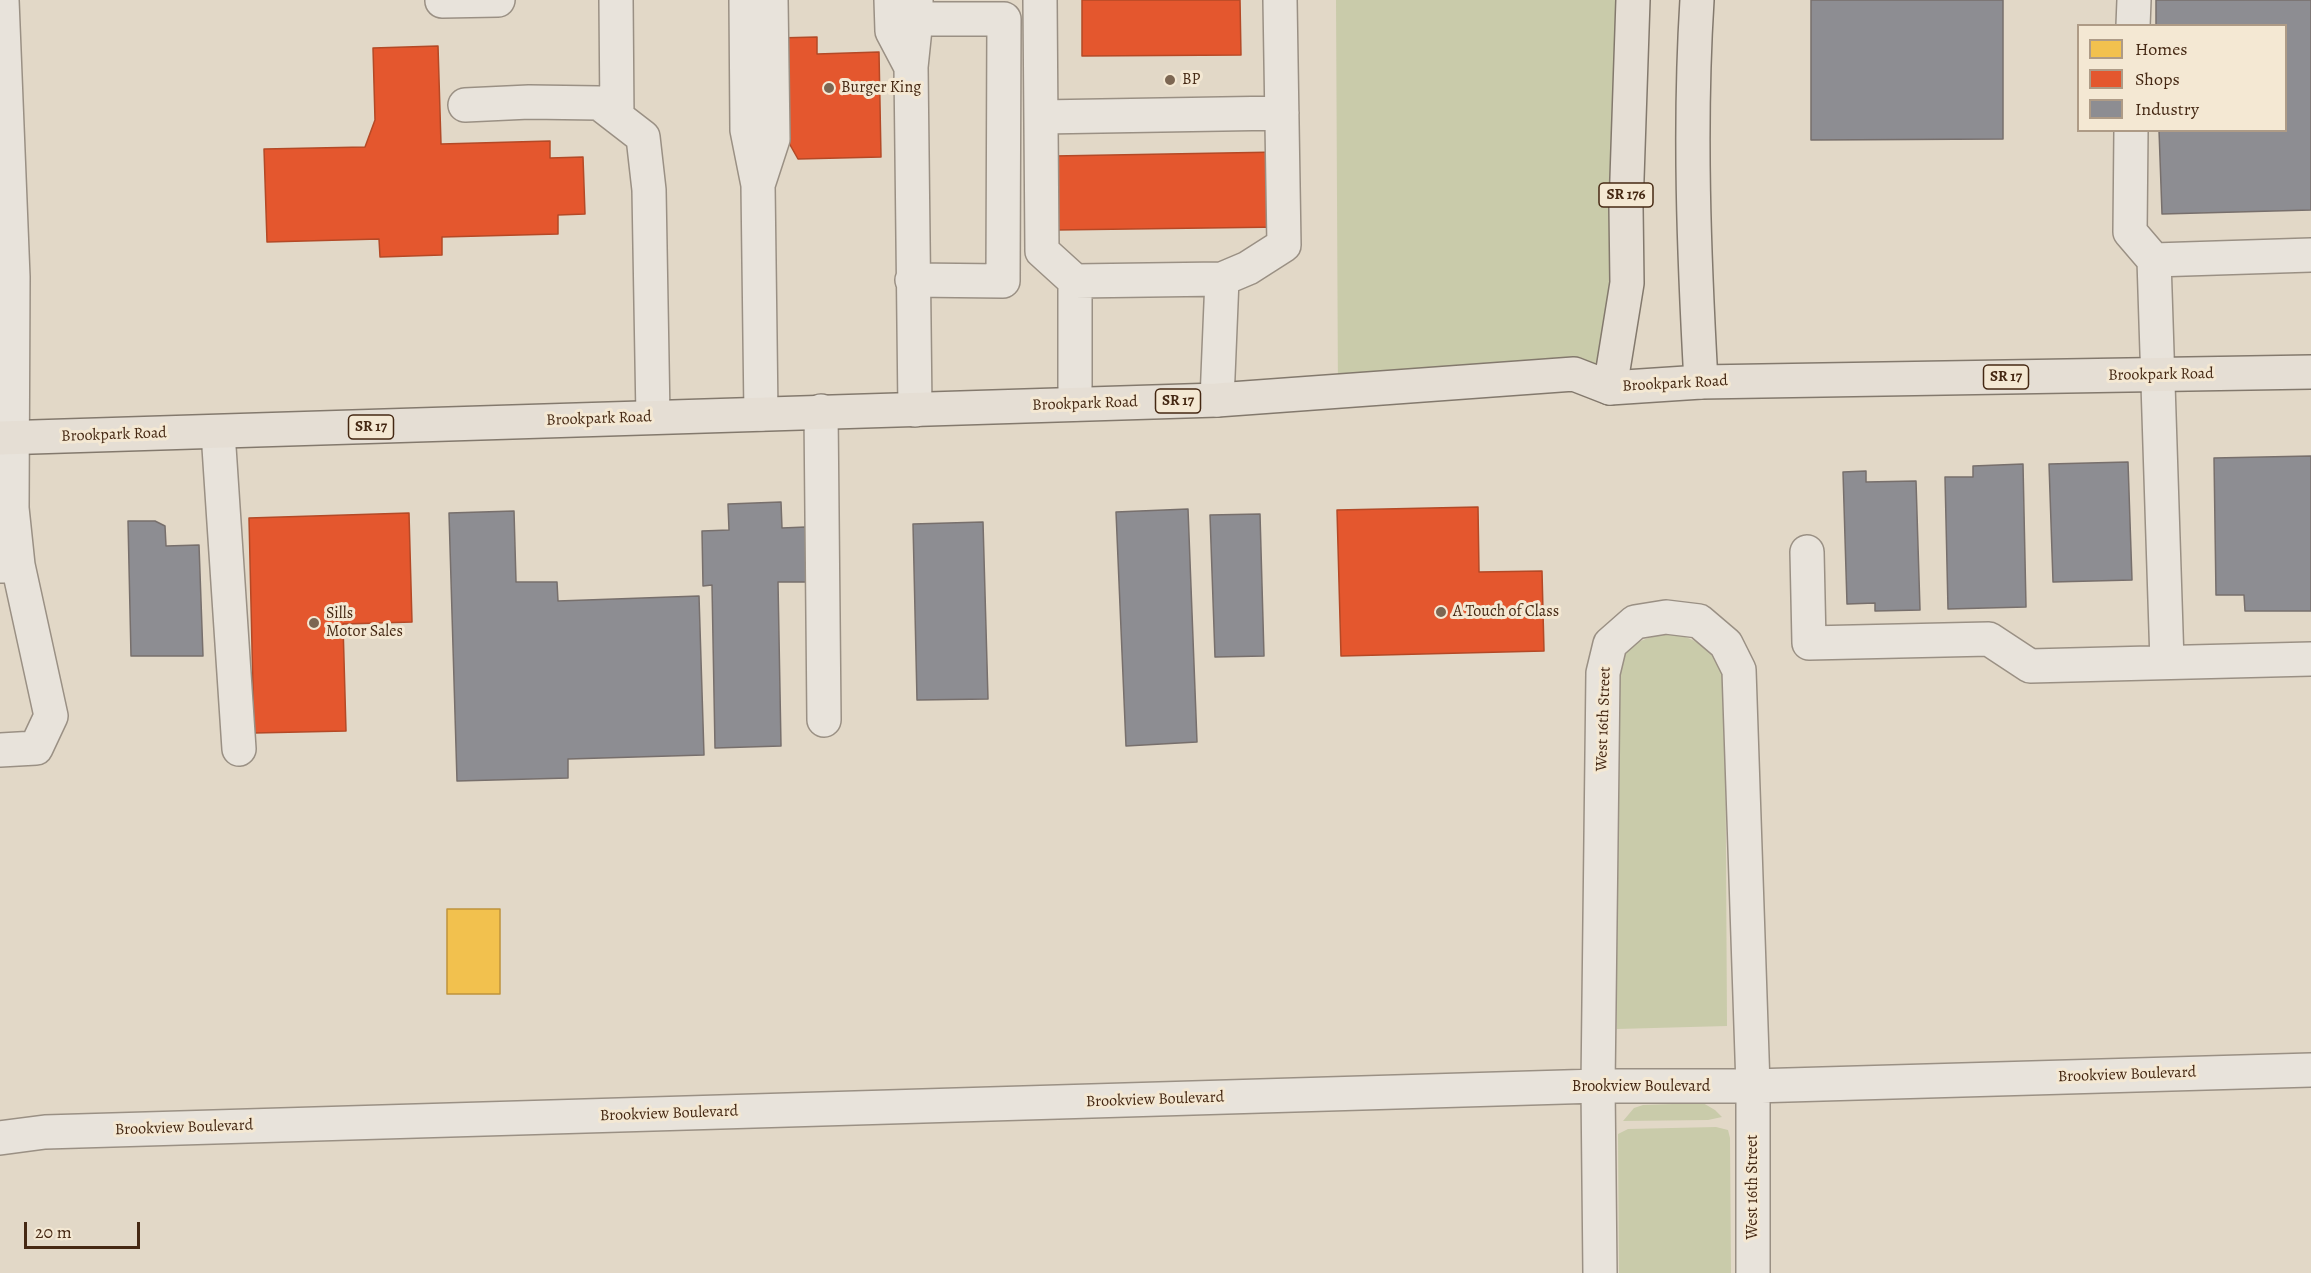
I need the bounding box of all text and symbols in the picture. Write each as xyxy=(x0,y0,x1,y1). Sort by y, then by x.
legend xyxy=(2077,24,2287,132)
text: Homes xyxy=(2135,37,2187,61)
text: Shops xyxy=(2135,67,2180,91)
place label: BP xyxy=(1182,70,1200,90)
marker: BP xyxy=(1163,73,1177,87)
place label: Burger King xyxy=(841,78,921,98)
marker: Burger King xyxy=(822,81,836,95)
text: Industry xyxy=(2135,97,2199,121)
road number: SR 176 xyxy=(1599,183,1653,207)
street label: Brookpark Road xyxy=(2108,364,2214,386)
road number: SR 17 xyxy=(1984,365,2028,389)
street label: Brookpark Road xyxy=(1622,372,1728,396)
road number: SR 17 xyxy=(1156,389,1200,413)
street label: Brookpark Road xyxy=(1032,393,1138,415)
street label: Brookpark Road xyxy=(546,408,652,430)
road number: SR 17 xyxy=(348,415,394,439)
street label: Brookpark Road xyxy=(61,424,167,446)
place label: A Touch of Class xyxy=(1453,602,1559,622)
place label: Sills Motor Sales xyxy=(326,604,403,642)
marker: A Touch of Class xyxy=(1434,605,1448,619)
marker: Sills Motor Sales xyxy=(307,616,321,630)
street label: West 16th Street xyxy=(1593,666,1615,772)
street label: Brookview Boulevard xyxy=(2057,1063,2197,1087)
street label: Brookview Boulevard xyxy=(1572,1077,1710,1097)
street label: Brookview Boulevard xyxy=(1085,1088,1225,1112)
street label: Brookview Boulevard xyxy=(599,1102,739,1126)
street label: Brookview Boulevard xyxy=(114,1116,254,1140)
street label: West 16th Street xyxy=(1743,1135,1763,1239)
scale bar xyxy=(27,1210,142,1248)
text: 20 m xyxy=(35,1220,72,1244)

